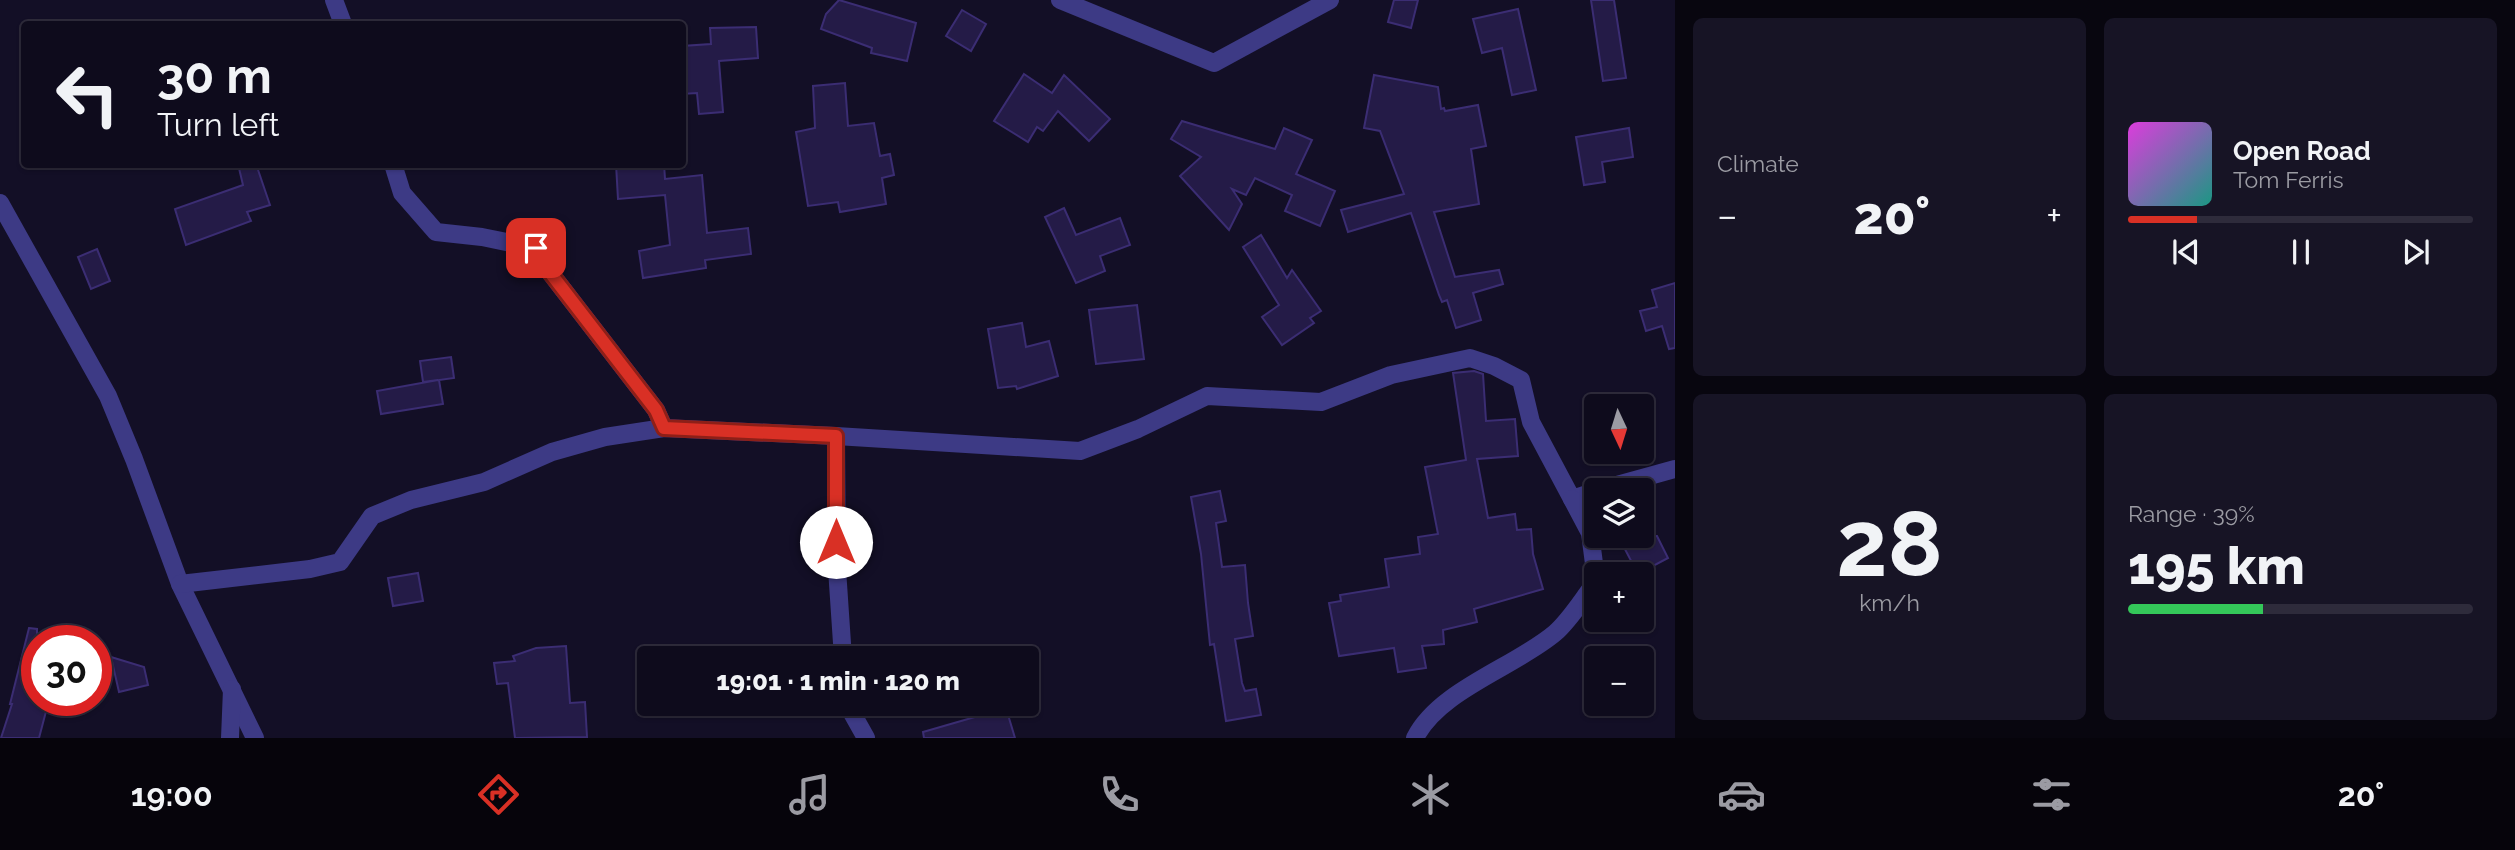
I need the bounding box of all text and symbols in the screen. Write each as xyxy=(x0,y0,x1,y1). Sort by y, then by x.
text: 30 m xyxy=(157,47,272,104)
icon: left xyxy=(42,49,133,140)
text: Turn left xyxy=(157,106,279,143)
text: Open Road xyxy=(2233,136,2371,166)
text: Climate xyxy=(1717,150,1799,177)
text: Tom Ferris xyxy=(2233,166,2344,193)
text: 20° xyxy=(1854,185,1930,246)
text: − xyxy=(1717,193,1737,238)
text: + xyxy=(2046,193,2062,238)
pin xyxy=(506,218,566,278)
icon: arrive xyxy=(517,229,555,267)
icon: previous xyxy=(2167,233,2205,271)
icon: pause xyxy=(2282,233,2320,271)
icon: next xyxy=(2397,233,2435,271)
north arrow xyxy=(1584,394,1654,464)
map controls xyxy=(1584,394,1654,716)
button: layers xyxy=(1584,478,1654,548)
text: 28 xyxy=(1836,490,1943,597)
text: Range · 39% xyxy=(2128,500,2255,527)
position arrow xyxy=(799,505,873,579)
text: 195 km xyxy=(2128,535,2305,596)
button: + xyxy=(1584,562,1654,632)
text: km/h xyxy=(1859,589,1920,616)
speed limit sign: 30 xyxy=(21,625,112,716)
button: − xyxy=(1584,646,1654,716)
text: 19:01 · 1 min · 120 m xyxy=(716,666,960,696)
icon: directions xyxy=(474,770,523,819)
icon: music xyxy=(785,770,834,819)
icon: phone xyxy=(1095,770,1144,819)
icon: climate xyxy=(1406,770,1455,819)
icon: car xyxy=(1717,770,1766,819)
icon: filters xyxy=(2027,770,2076,819)
text: 19:00 xyxy=(131,776,213,813)
text: 20° xyxy=(2338,776,2384,813)

